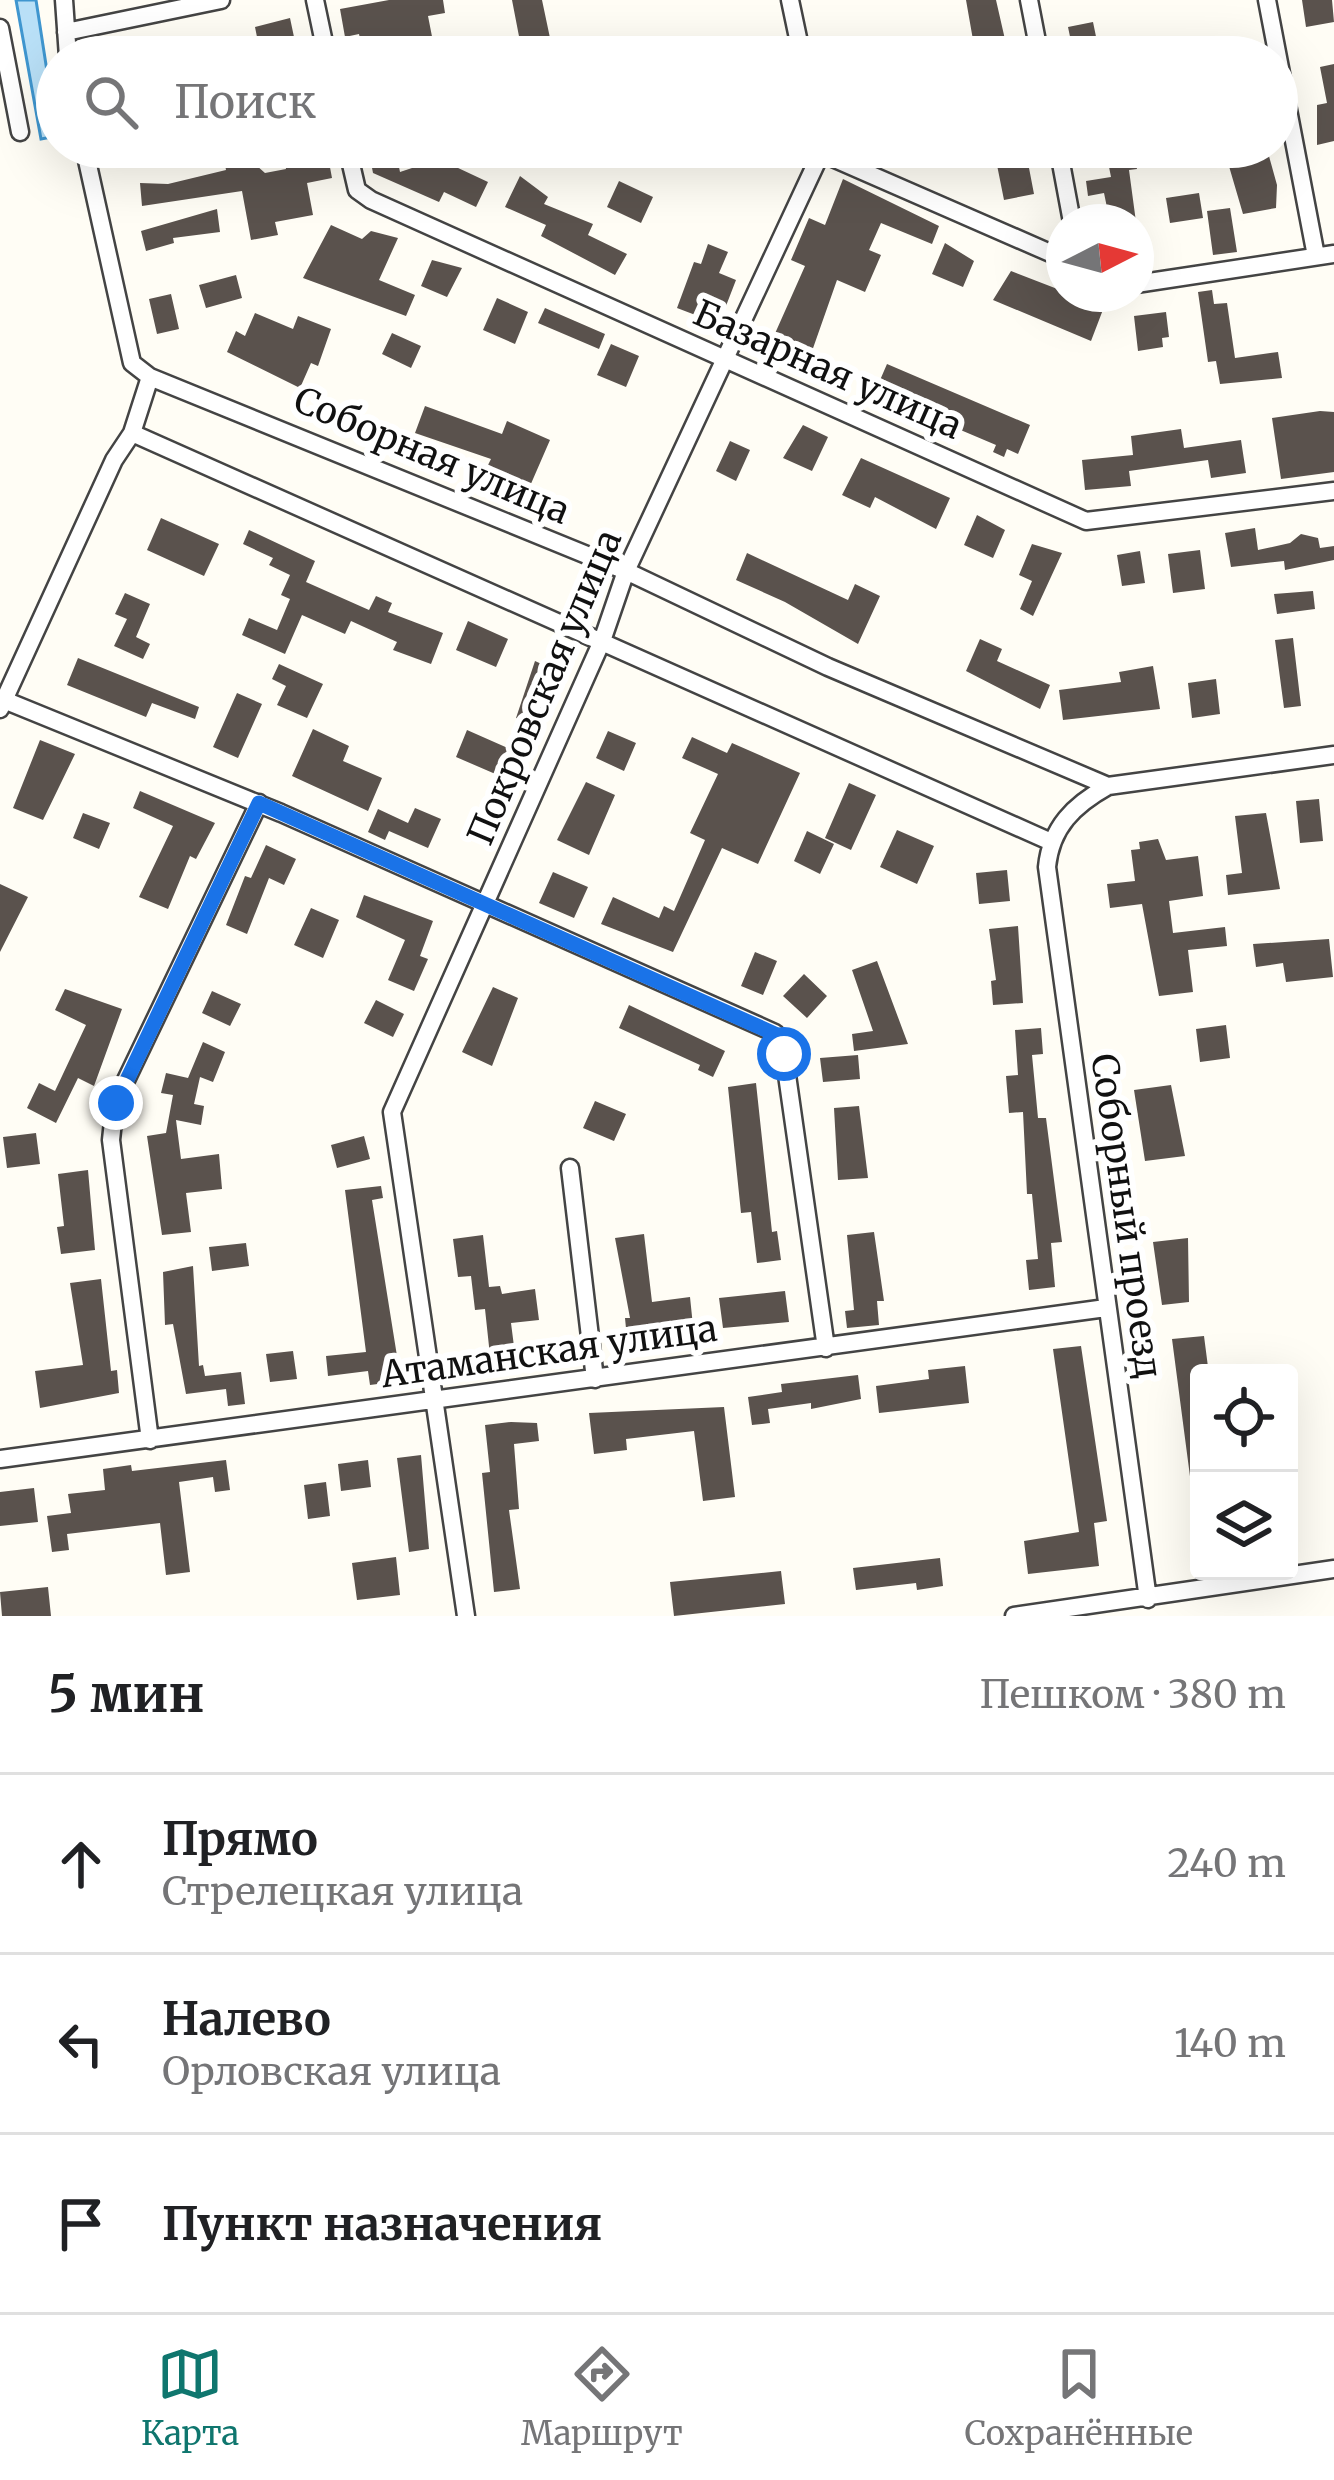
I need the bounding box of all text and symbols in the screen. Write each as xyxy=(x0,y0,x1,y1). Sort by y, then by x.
search box xyxy=(36,36,1298,168)
icon: search xyxy=(78,69,144,135)
text: Поиск xyxy=(174,74,316,130)
north arrow xyxy=(1046,204,1154,312)
street label: Базарная улица xyxy=(687,290,969,449)
street label: Соборная улица xyxy=(287,377,576,534)
street label: Покровская улица xyxy=(458,523,631,851)
route start xyxy=(757,1027,811,1081)
street label: Соборный проезд xyxy=(1081,1051,1172,1381)
route end xyxy=(89,1076,143,1130)
street label: Атаманская улица xyxy=(377,1306,720,1397)
map controls xyxy=(1190,1364,1298,1580)
button: locate xyxy=(1190,1364,1298,1472)
button: layers xyxy=(1190,1472,1298,1580)
text: 5 мин xyxy=(48,1662,204,1726)
text: Пешком · 380 m xyxy=(980,1670,1286,1719)
text: Прямо xyxy=(162,1811,318,1867)
icon: ahead xyxy=(48,1831,114,1897)
text: 240 m xyxy=(1167,1839,1286,1888)
text: Стрелецкая улица xyxy=(162,1867,523,1916)
text: Налево xyxy=(162,1991,331,2047)
icon: left xyxy=(48,2011,114,2077)
text: 140 m xyxy=(1174,2019,1286,2068)
text: Орловская улица xyxy=(162,2047,501,2096)
icon: arrive xyxy=(48,2191,114,2257)
text: Пункт назначения xyxy=(162,2196,602,2252)
tab: Карта xyxy=(141,2341,239,2454)
tab: Маршрут xyxy=(521,2341,683,2454)
tab: Сохранённые xyxy=(965,2341,1193,2454)

